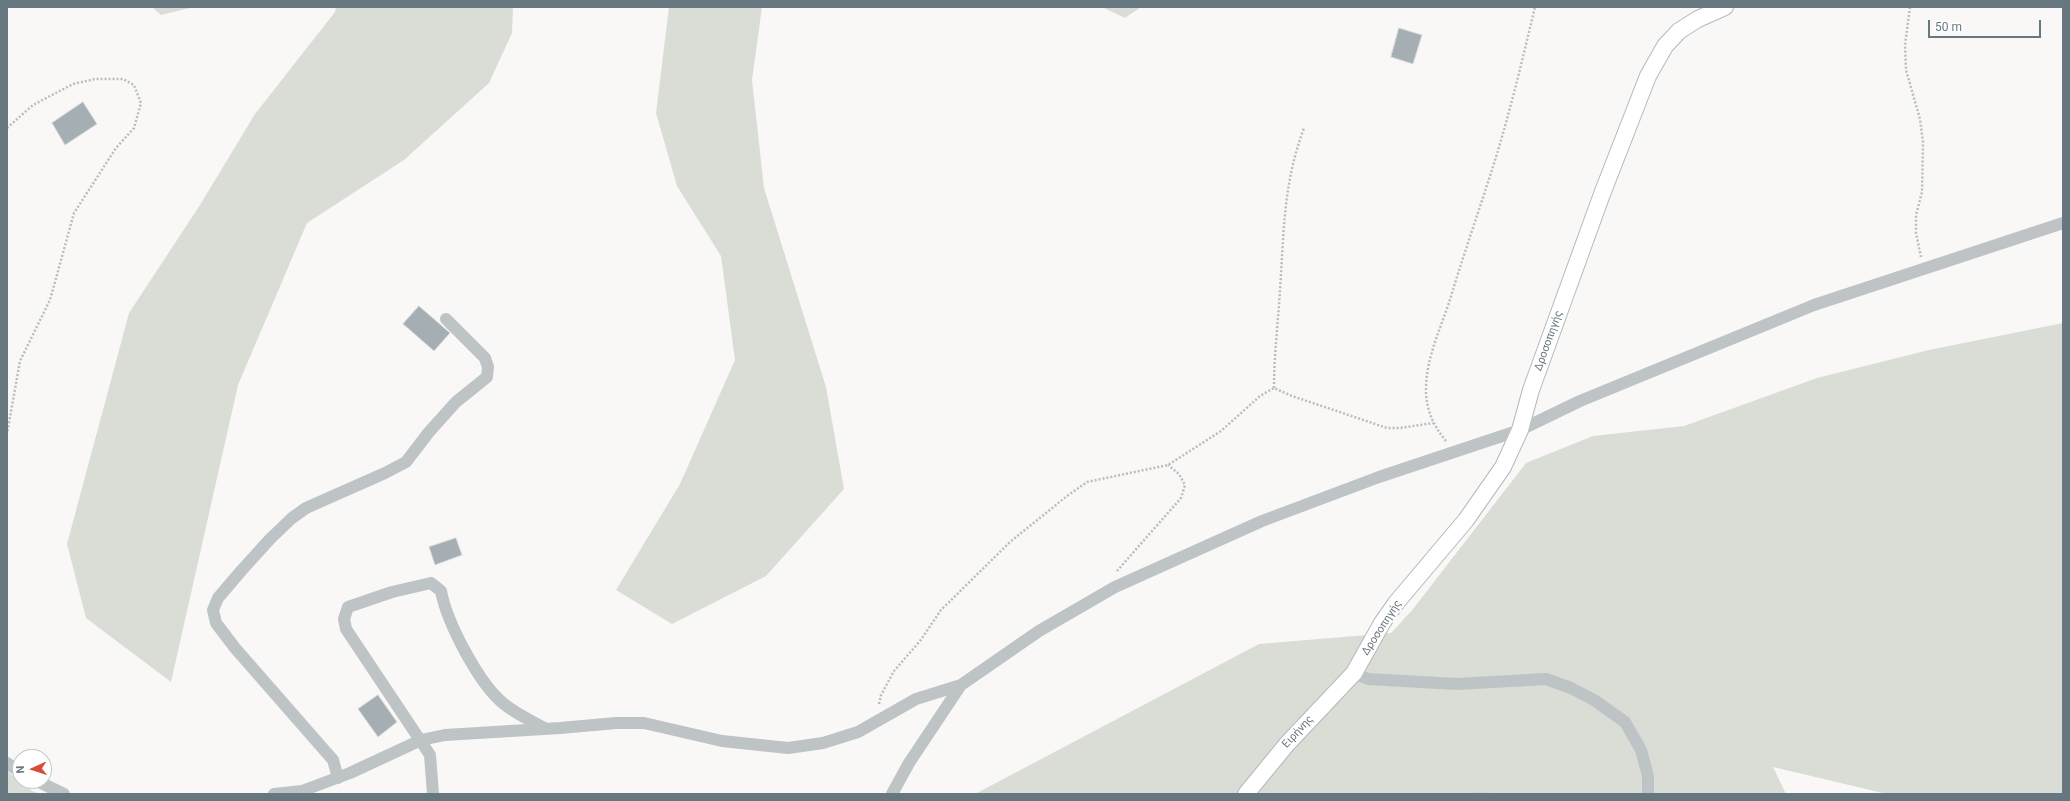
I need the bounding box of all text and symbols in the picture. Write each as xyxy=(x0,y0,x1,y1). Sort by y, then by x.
scale bar xyxy=(1930,12,2043,38)
text: 50 m xyxy=(1935,20,1962,34)
street label: Δροσοπηγής xyxy=(1532,309,1566,373)
street label: Δροσοπηγής xyxy=(1359,598,1405,658)
street label: Ειρήνης xyxy=(1280,713,1316,751)
north arrow xyxy=(12,749,52,789)
text: N xyxy=(14,765,27,774)

